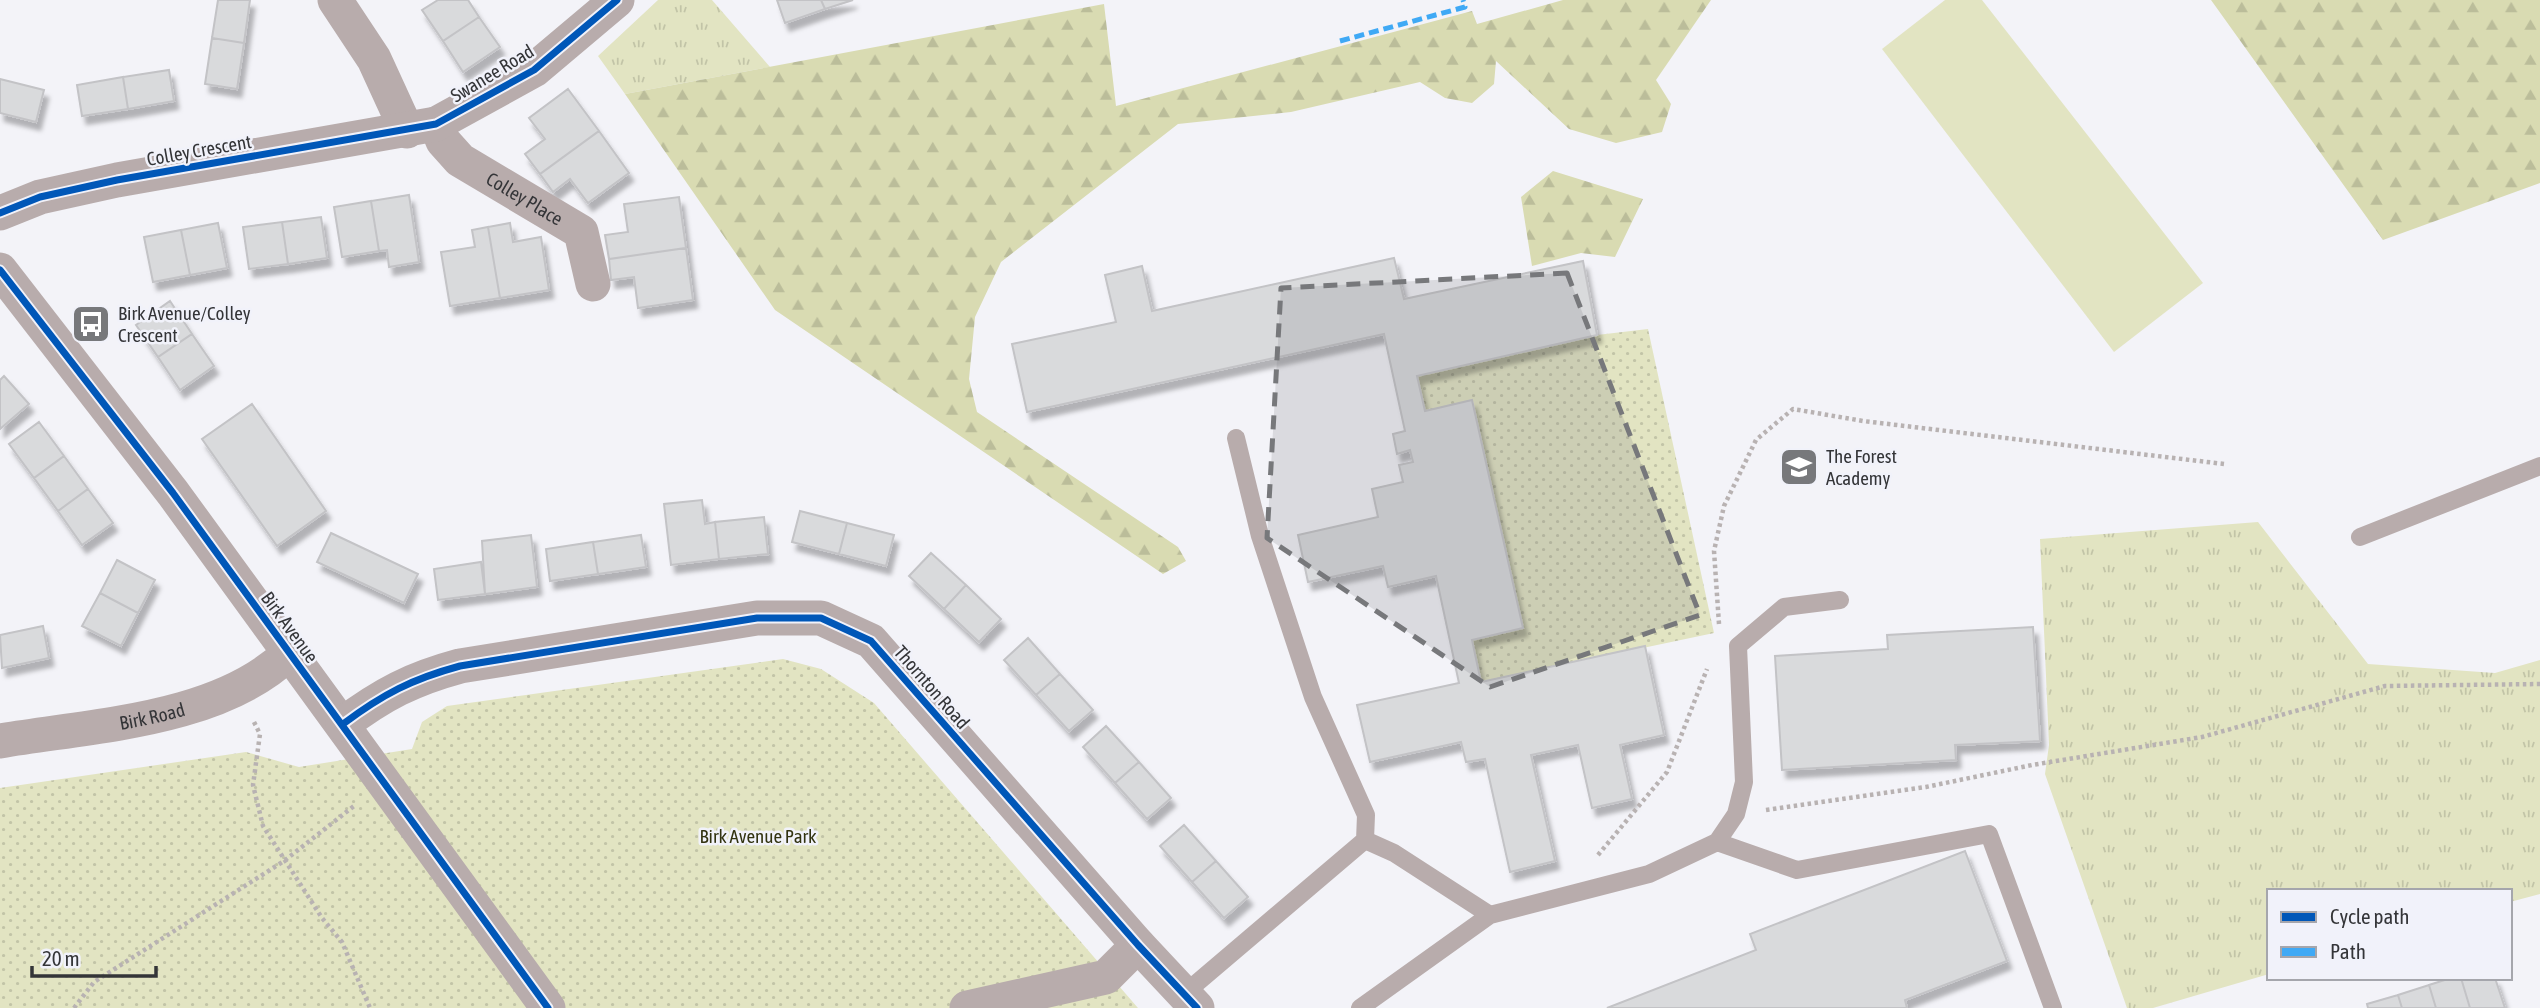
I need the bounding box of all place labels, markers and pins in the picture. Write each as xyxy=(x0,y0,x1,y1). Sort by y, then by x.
place label: Birk Avenue/Colley Crescent xyxy=(118,302,251,346)
bus stop icon: Birk Avenue/Colley Crescent xyxy=(70,303,112,345)
place label: The Forest Academy xyxy=(1826,445,1897,489)
school or university icon: The Forest Academy xyxy=(1778,446,1820,488)

